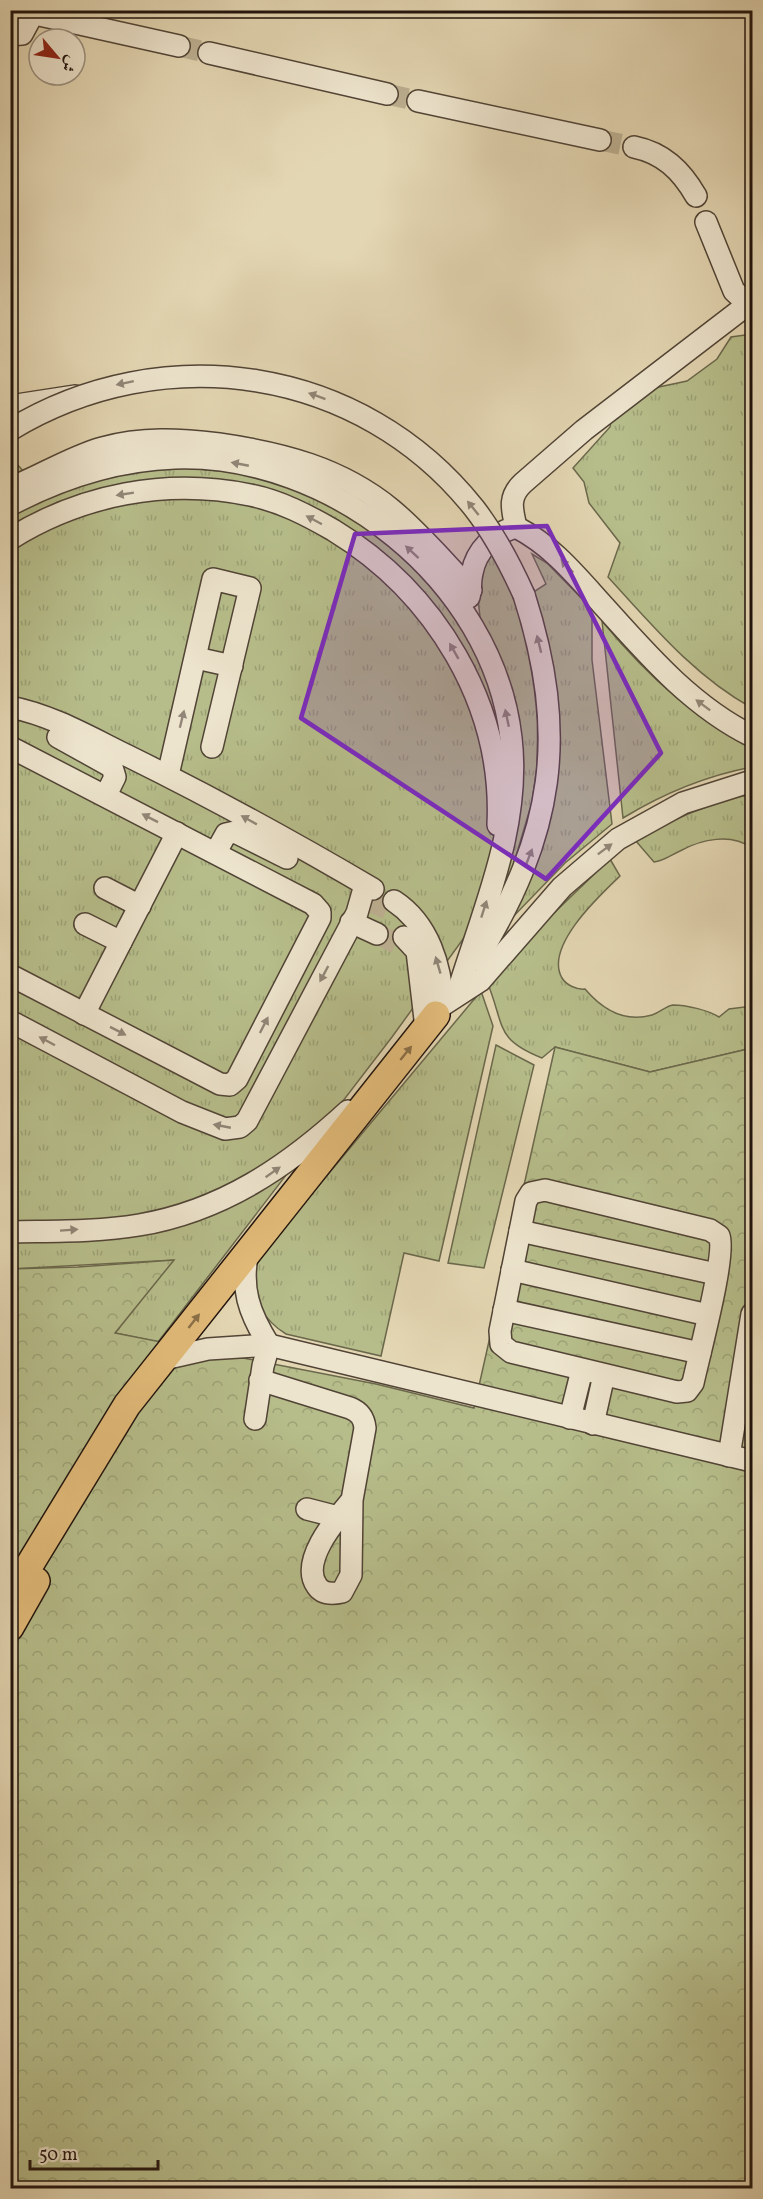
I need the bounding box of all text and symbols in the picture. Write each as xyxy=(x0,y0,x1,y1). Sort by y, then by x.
north arrow xyxy=(27,27,87,87)
text: ش xyxy=(55,51,82,76)
one-way arrow xyxy=(115,379,134,388)
one-way arrow xyxy=(308,391,326,401)
one-way arrow xyxy=(231,459,250,468)
one-way arrow xyxy=(115,489,134,498)
one-way arrow xyxy=(468,501,480,516)
one-way arrow xyxy=(305,515,322,525)
one-way arrow xyxy=(405,546,419,560)
one-way arrow xyxy=(561,559,574,574)
one-way arrow xyxy=(533,635,543,654)
one-way arrow xyxy=(449,643,460,659)
one-way arrow xyxy=(696,699,712,711)
one-way arrow xyxy=(502,709,512,728)
one-way arrow xyxy=(178,710,187,728)
one-way arrow xyxy=(141,814,158,823)
one-way arrow xyxy=(240,815,257,825)
one-way arrow xyxy=(597,843,613,855)
one-way arrow xyxy=(524,847,534,865)
one-way arrow xyxy=(480,900,489,918)
one-way arrow xyxy=(433,956,442,974)
one-way arrow xyxy=(319,965,329,982)
one-way arrow xyxy=(260,1017,269,1034)
one-way arrow xyxy=(109,1026,127,1036)
one-way arrow xyxy=(39,1036,56,1046)
one-way arrow xyxy=(399,1045,411,1060)
one-way arrow xyxy=(212,1121,231,1130)
one-way arrow xyxy=(265,1166,281,1178)
one-way arrow xyxy=(59,1225,78,1235)
one-way arrow xyxy=(187,1313,200,1329)
scale bar xyxy=(30,2133,158,2171)
text: 50 m xyxy=(39,2143,78,2168)

